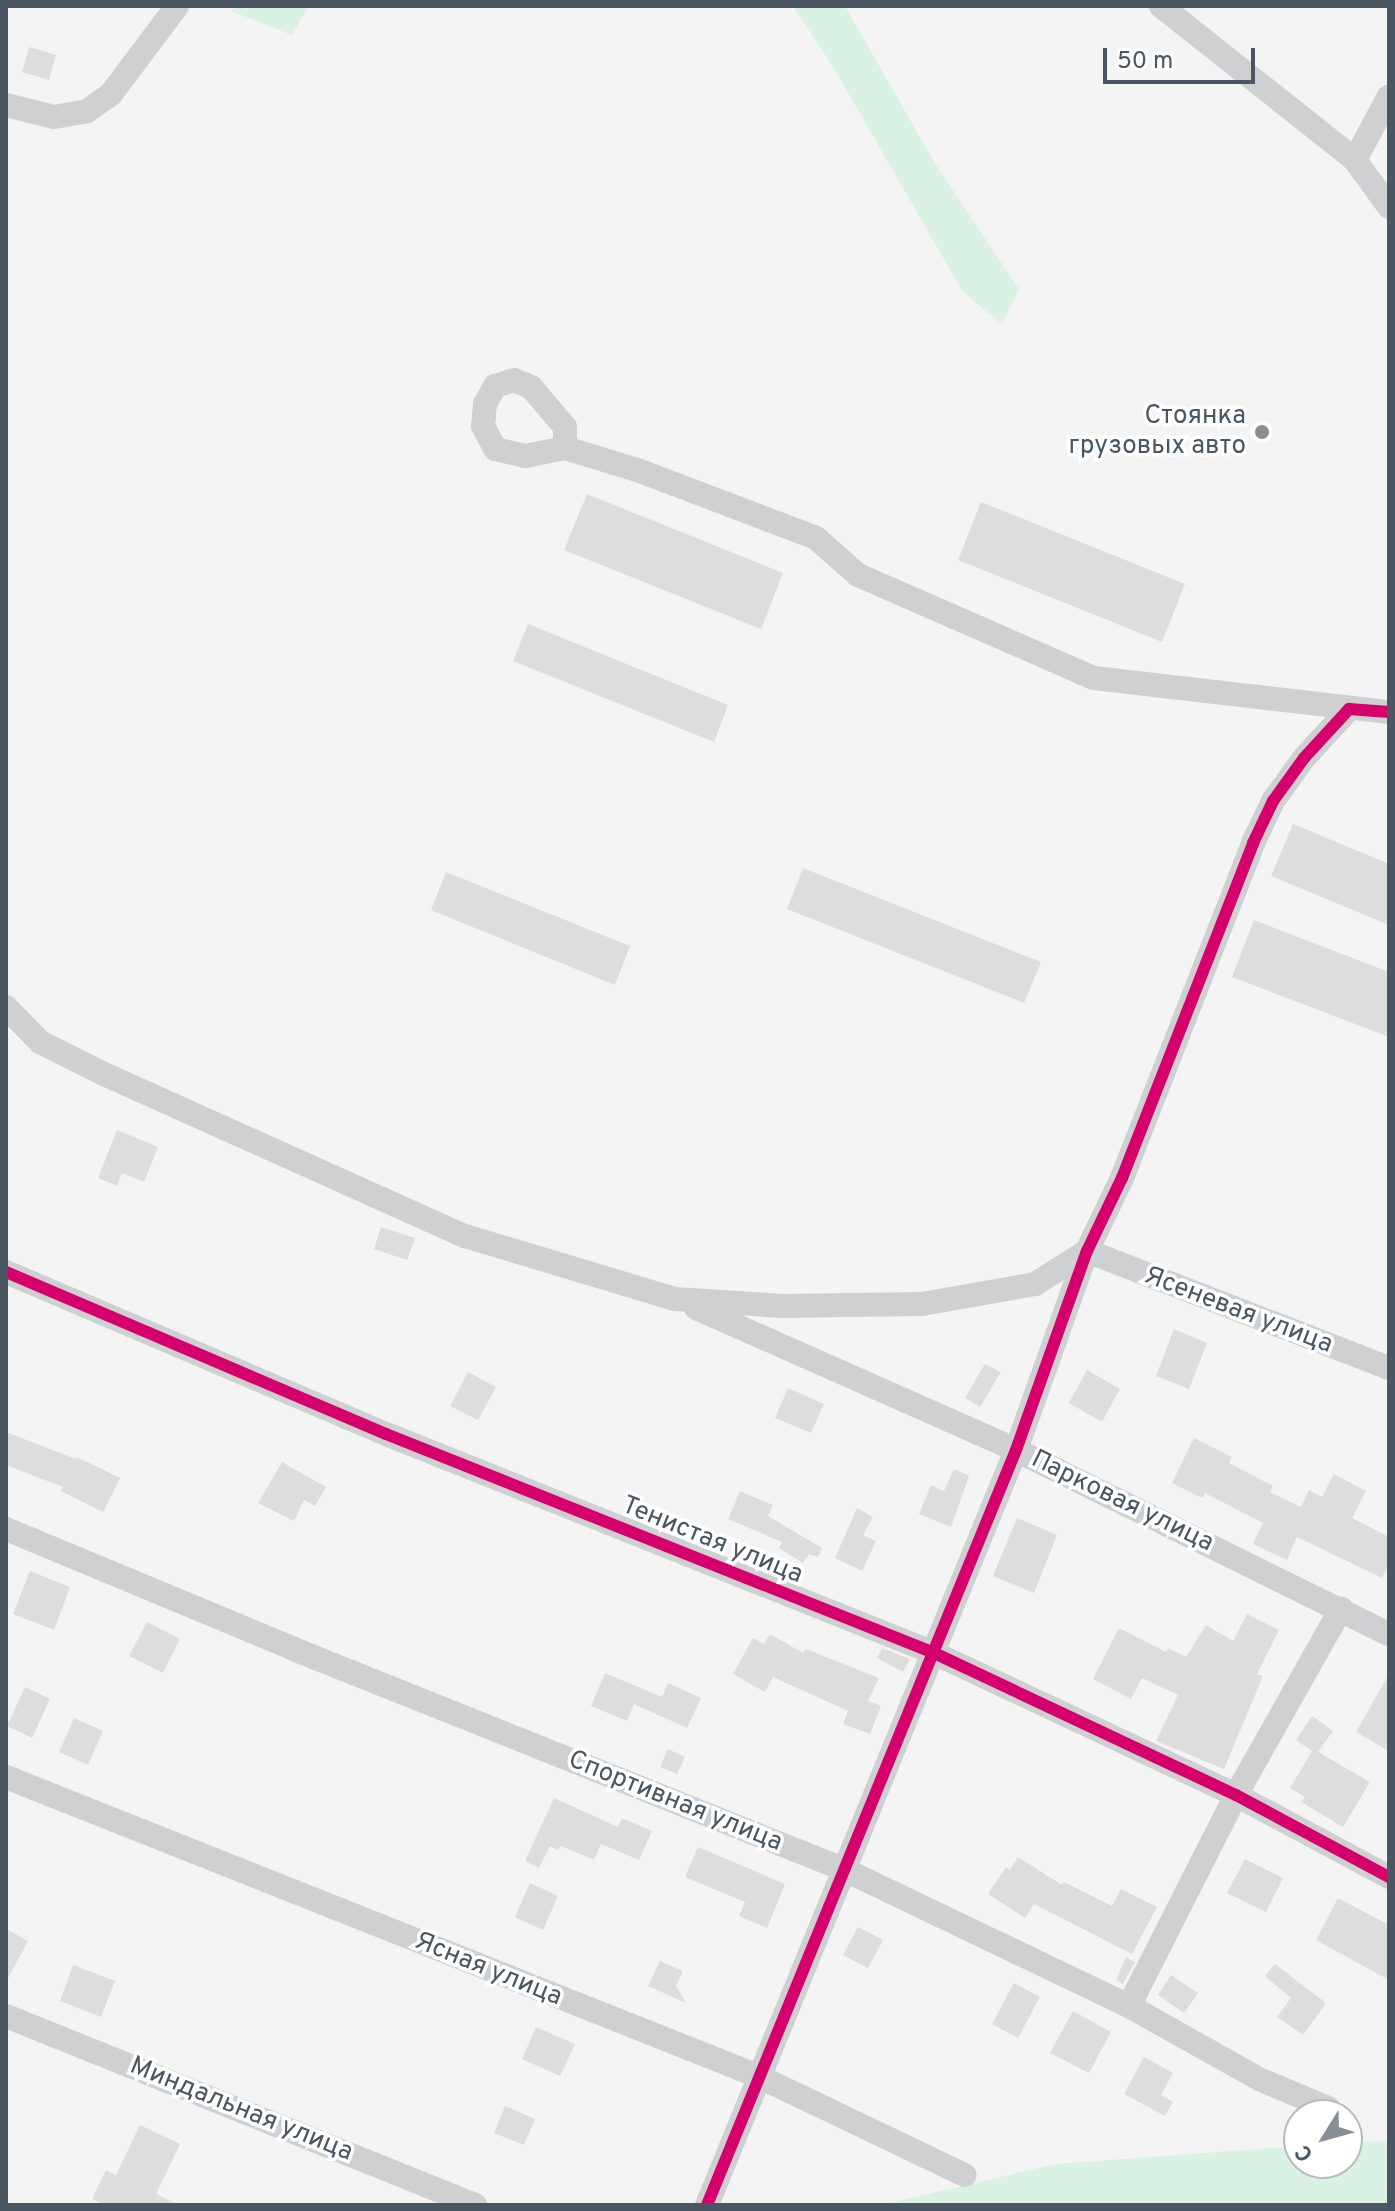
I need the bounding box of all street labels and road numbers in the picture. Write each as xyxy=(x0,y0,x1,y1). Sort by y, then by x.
street label: Ясеневая улица xyxy=(1139,1261,1337,1361)
street label: Парковая улица xyxy=(1026,1444,1218,1560)
street label: Тенистая улица xyxy=(617,1490,807,1592)
street label: Спортивная улица xyxy=(563,1745,787,1859)
street label: Ясная улица xyxy=(410,1926,566,2014)
street label: Миндальная улица xyxy=(125,2051,357,2169)

